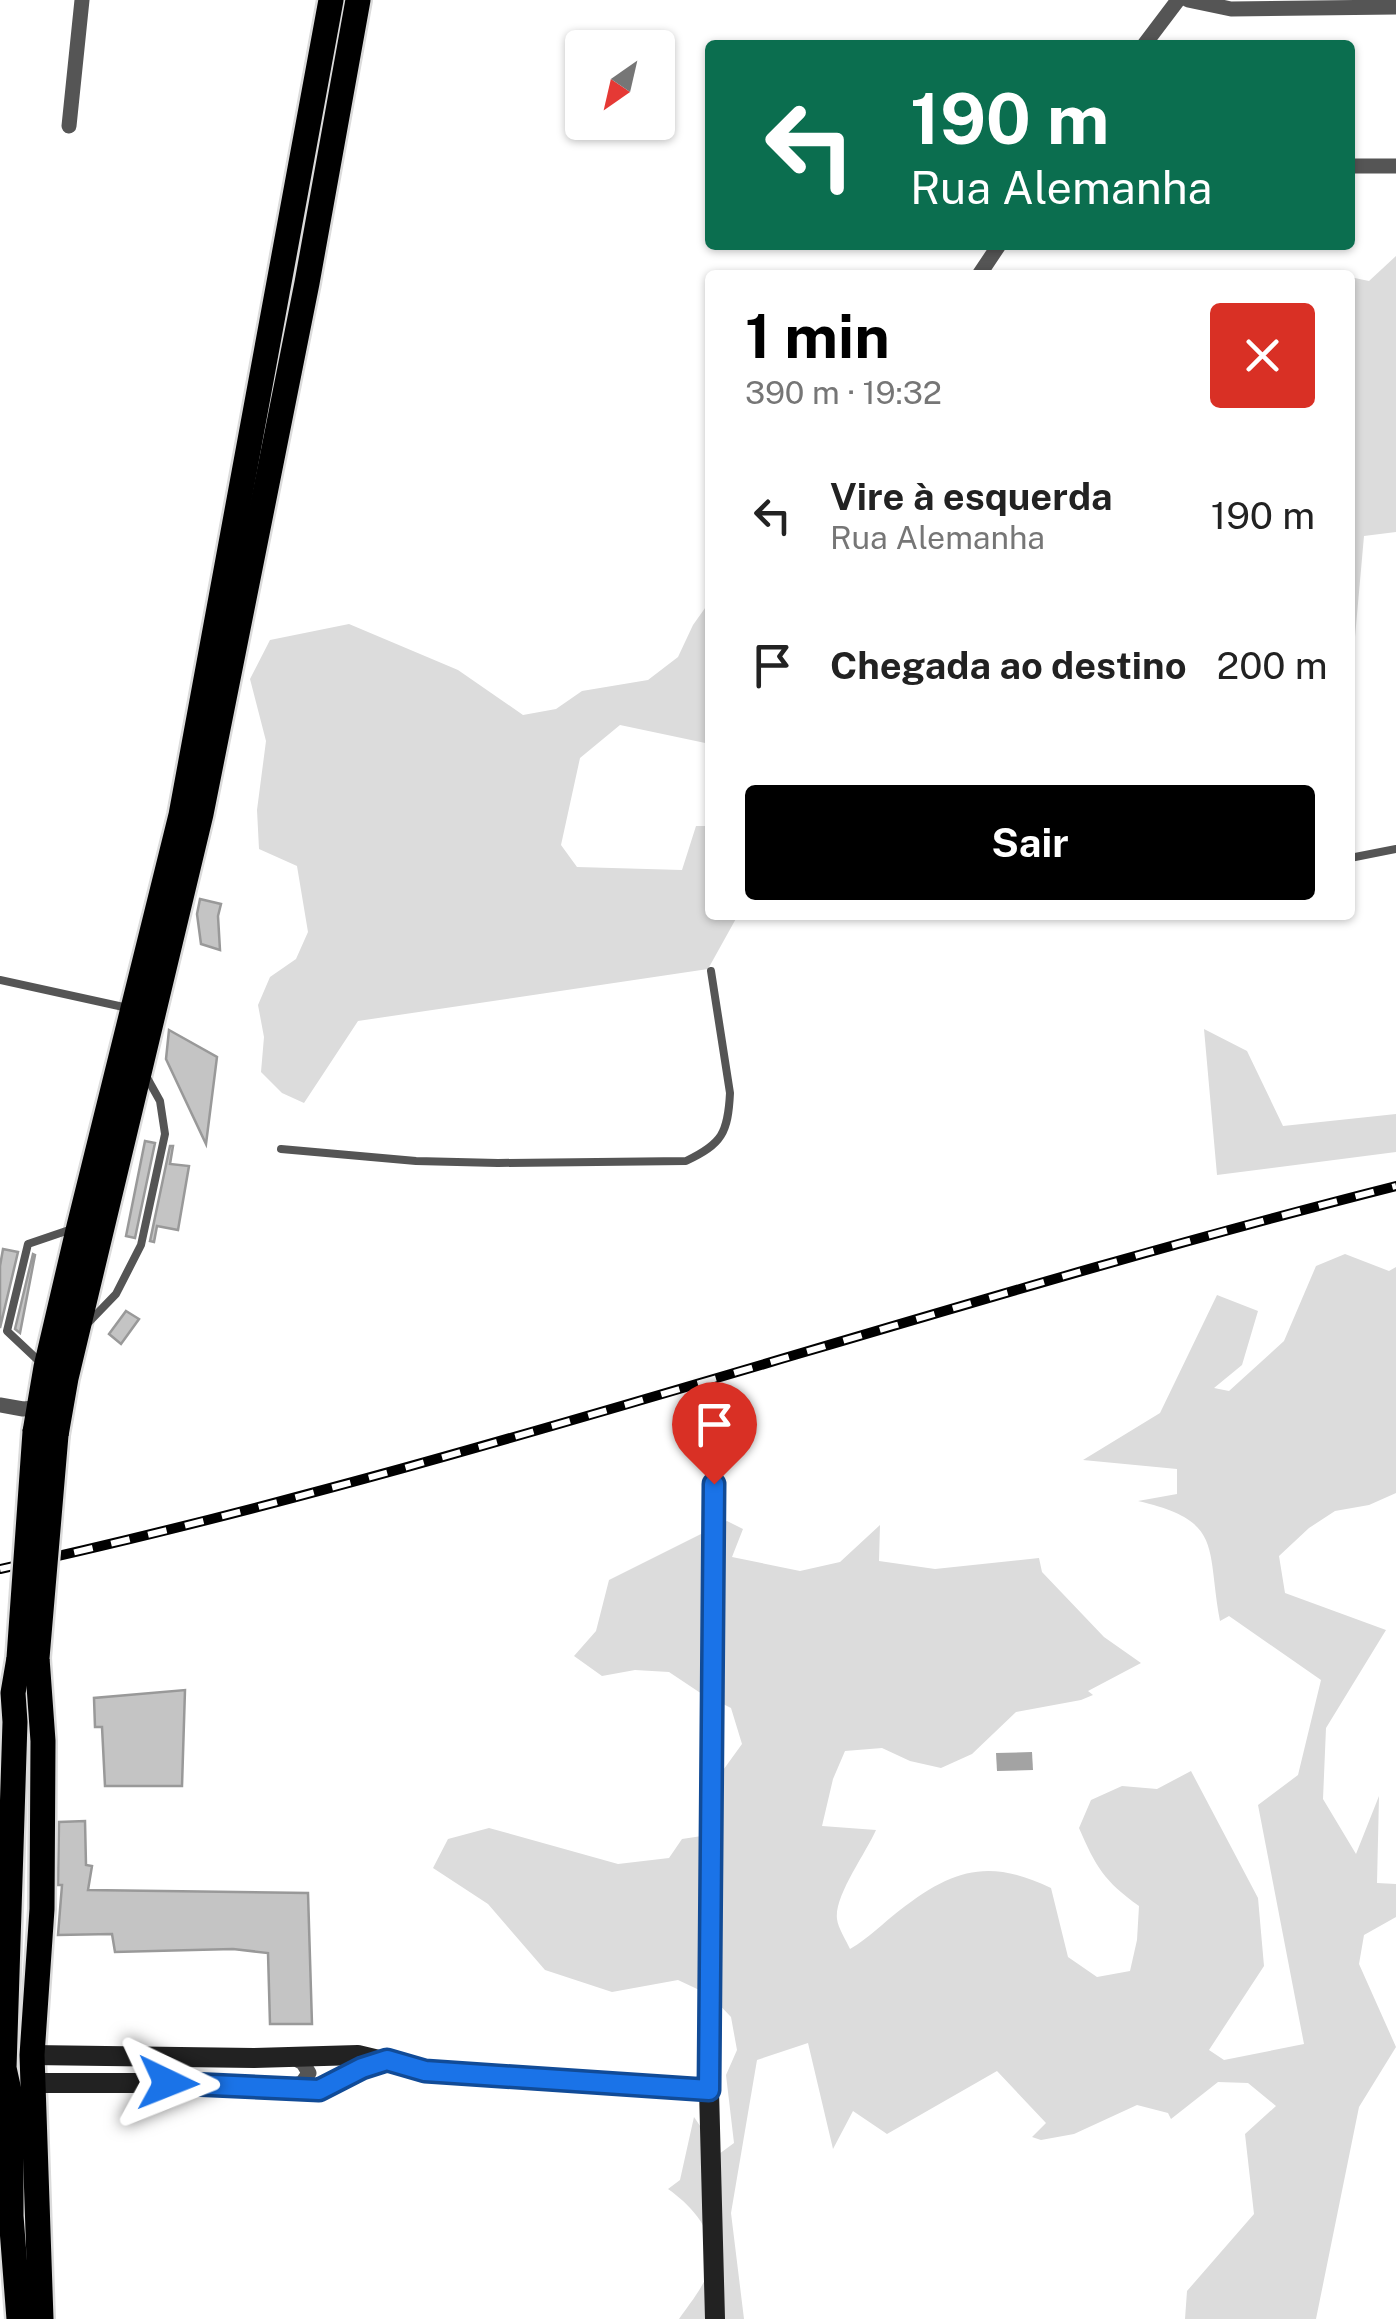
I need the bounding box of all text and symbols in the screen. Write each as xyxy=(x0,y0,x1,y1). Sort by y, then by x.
north arrow xyxy=(565,30,675,140)
map controls xyxy=(565,30,675,140)
text: 190 m xyxy=(910,77,1109,160)
icon: left xyxy=(745,80,875,210)
text: Rua Alemanha xyxy=(910,161,1212,214)
text: 1 min xyxy=(745,301,890,372)
button: close xyxy=(1210,303,1315,408)
text: 390 m · 19:32 xyxy=(745,374,942,411)
text: Vire à esquerda xyxy=(830,474,1113,519)
icon: left xyxy=(745,488,800,543)
text: 190 m xyxy=(1211,493,1315,538)
text: Rua Alemanha xyxy=(830,519,1045,556)
icon: arrive xyxy=(745,638,800,693)
text: Chegada ao destino xyxy=(830,643,1187,688)
text: 200 m xyxy=(1217,643,1328,688)
button: Sair xyxy=(745,785,1315,900)
pin xyxy=(672,1382,757,1485)
icon: arrive xyxy=(687,1397,742,1452)
position arrow xyxy=(116,2031,220,2135)

